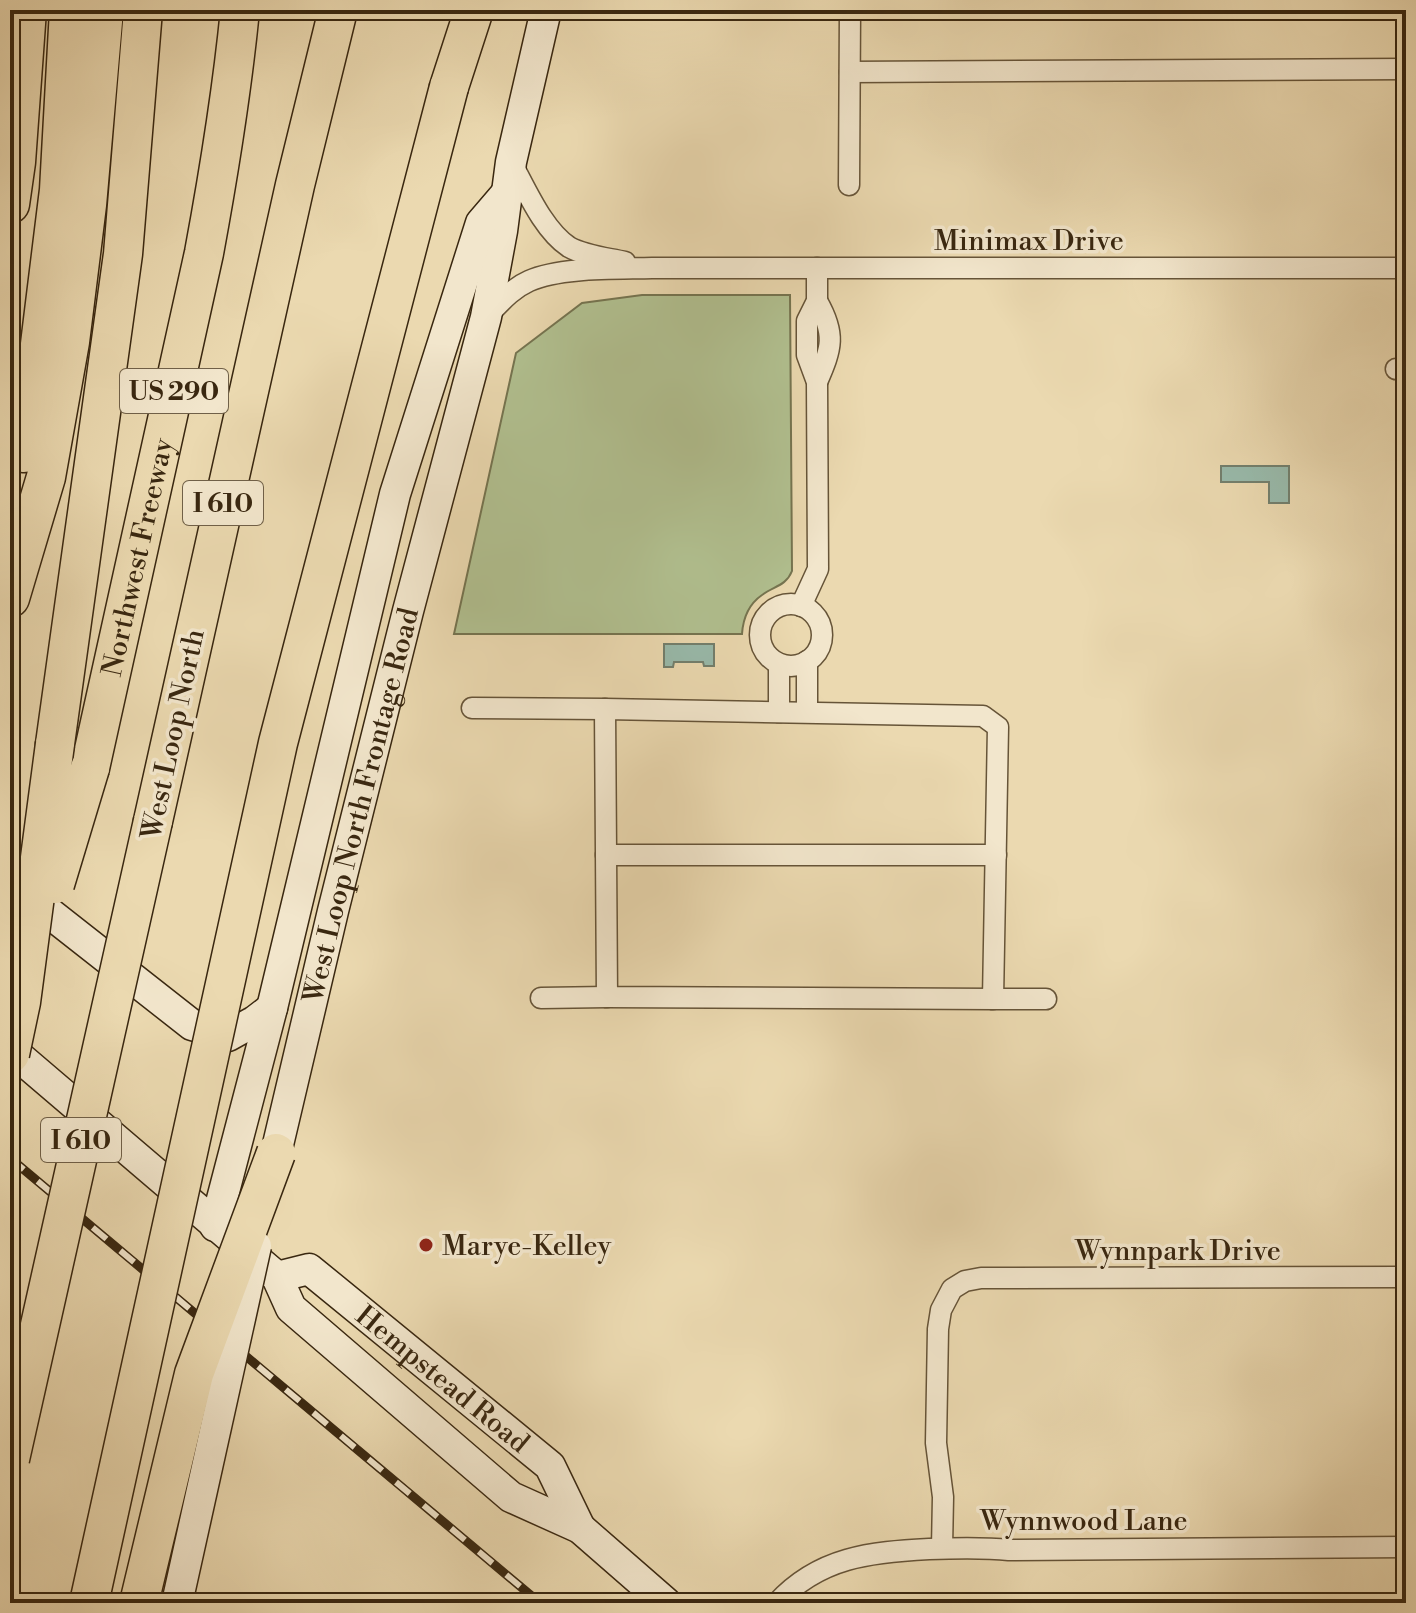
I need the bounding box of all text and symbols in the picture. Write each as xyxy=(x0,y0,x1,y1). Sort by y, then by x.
street label: Minimax Drive xyxy=(934,224,1124,259)
road number: US 290 xyxy=(120,369,228,413)
street label: Northwest Freeway xyxy=(95,435,182,680)
road number: I 610 xyxy=(183,481,263,525)
street label: West Loop North Frontage Road xyxy=(296,604,427,1007)
street label: West Loop North xyxy=(134,626,213,844)
road number: I 610 xyxy=(41,1118,121,1162)
place label: Marye-Kelley xyxy=(442,1229,611,1264)
street label: Wynnpark Drive xyxy=(1074,1234,1281,1269)
marker: Marye-Kelley xyxy=(417,1236,435,1254)
street label: Hempstead Road xyxy=(348,1298,536,1461)
street label: Wynnwood Lane xyxy=(979,1504,1188,1539)

